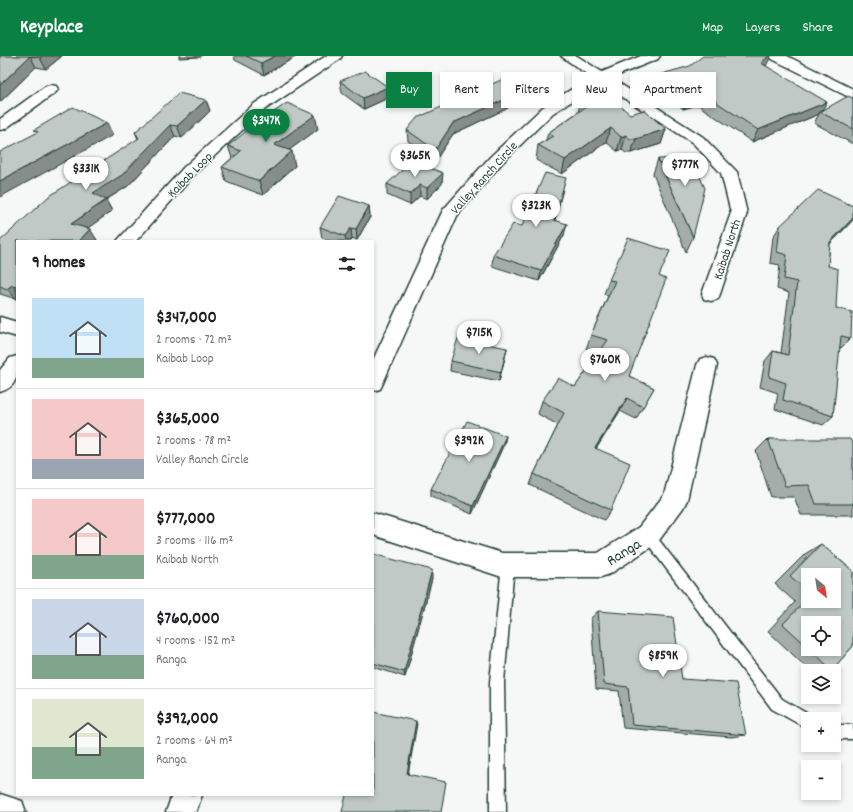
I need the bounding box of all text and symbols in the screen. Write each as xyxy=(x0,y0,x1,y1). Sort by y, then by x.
text: Keyplace xyxy=(20,15,83,42)
text: Map xyxy=(702,18,723,38)
text: Layers xyxy=(745,18,780,38)
text: Share xyxy=(802,18,833,38)
chip: Buy xyxy=(386,72,432,108)
chip: Rent xyxy=(440,72,493,108)
chip: Filters xyxy=(501,72,564,108)
chip: New xyxy=(572,72,622,108)
chip: Apartment xyxy=(630,72,716,108)
pin: $347K xyxy=(238,109,294,143)
text: $347K xyxy=(252,112,280,131)
street label: Valley Ranch Circle xyxy=(447,138,523,219)
pin: $365K xyxy=(387,144,443,178)
text: $365K xyxy=(400,147,430,166)
street label: Kaibab Loop xyxy=(164,149,218,203)
pin: $777K xyxy=(657,153,713,187)
text: $777K xyxy=(671,156,699,175)
pin: $331K xyxy=(58,157,114,191)
text: $331K xyxy=(73,160,100,179)
pin: $323K xyxy=(508,194,564,228)
text: $323K xyxy=(521,197,551,216)
street label: Kaibab North xyxy=(710,217,747,282)
text: 9 homes xyxy=(32,252,85,276)
icon: filters xyxy=(336,253,358,275)
text: $347,000 xyxy=(156,307,217,331)
icon: home xyxy=(64,314,112,362)
pin: $715K xyxy=(451,321,507,355)
text: $715K xyxy=(466,324,492,343)
text: 2 rooms · 72 m² xyxy=(156,331,232,350)
pin: $760K xyxy=(577,348,633,382)
text: Kaibab Loop xyxy=(156,350,214,369)
text: $760K xyxy=(589,351,621,370)
text: $365,000 xyxy=(156,408,219,432)
icon: home xyxy=(64,415,112,463)
pin: $392K xyxy=(441,429,497,463)
text: 2 rooms · 78 m² xyxy=(156,432,231,451)
text: $392K xyxy=(454,432,484,451)
text: Valley Ranch Circle xyxy=(156,451,249,470)
text: $777,000 xyxy=(156,508,215,532)
icon: home xyxy=(64,515,112,563)
text: 3 rooms · 116 m² xyxy=(156,532,233,551)
street label: Ranga xyxy=(602,533,647,573)
text: Kaibab North xyxy=(156,551,219,570)
north arrow xyxy=(801,568,841,608)
map controls xyxy=(801,568,841,800)
text: $760,000 xyxy=(156,608,220,632)
icon: home xyxy=(64,615,112,663)
button: locate xyxy=(801,616,841,656)
text: 4 rooms · 152 m² xyxy=(156,632,235,651)
pin: $859K xyxy=(635,644,691,678)
text: $859K xyxy=(648,647,678,666)
text: Ranga xyxy=(156,651,186,670)
button: layers xyxy=(801,664,841,704)
text: $392,000 xyxy=(156,708,218,732)
button: + xyxy=(801,712,841,752)
icon: home xyxy=(64,715,112,763)
text: 2 rooms · 64 m² xyxy=(156,732,233,751)
text: Ranga xyxy=(156,751,186,770)
button: − xyxy=(801,760,841,800)

